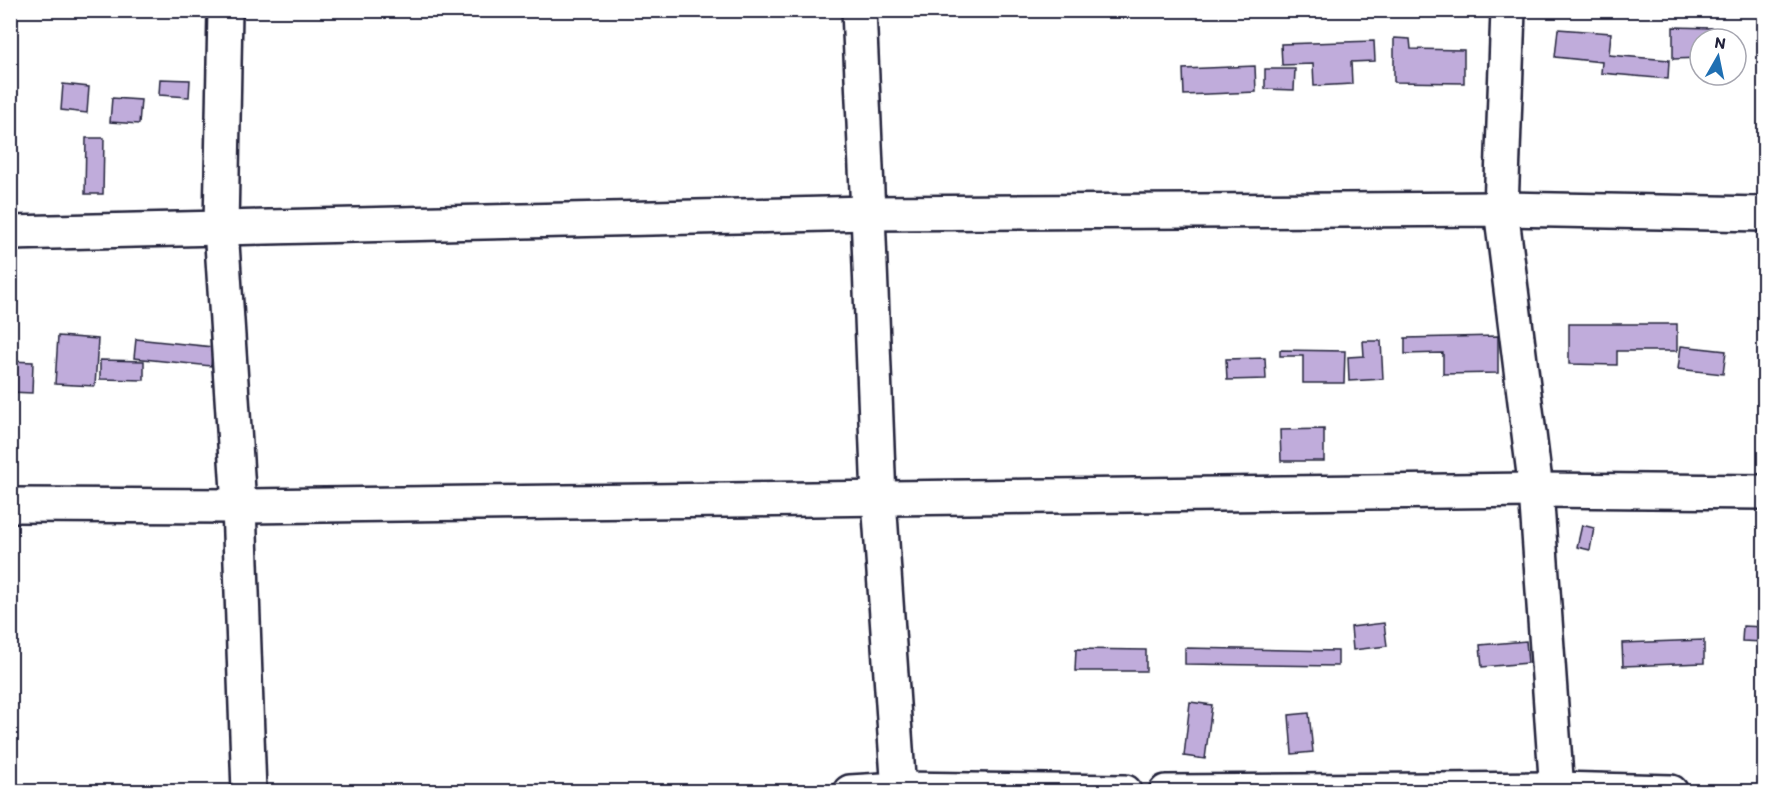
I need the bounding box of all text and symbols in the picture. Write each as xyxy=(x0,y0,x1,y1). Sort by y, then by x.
north arrow xyxy=(1688,27,1748,87)
text: N xyxy=(1713,32,1727,53)

